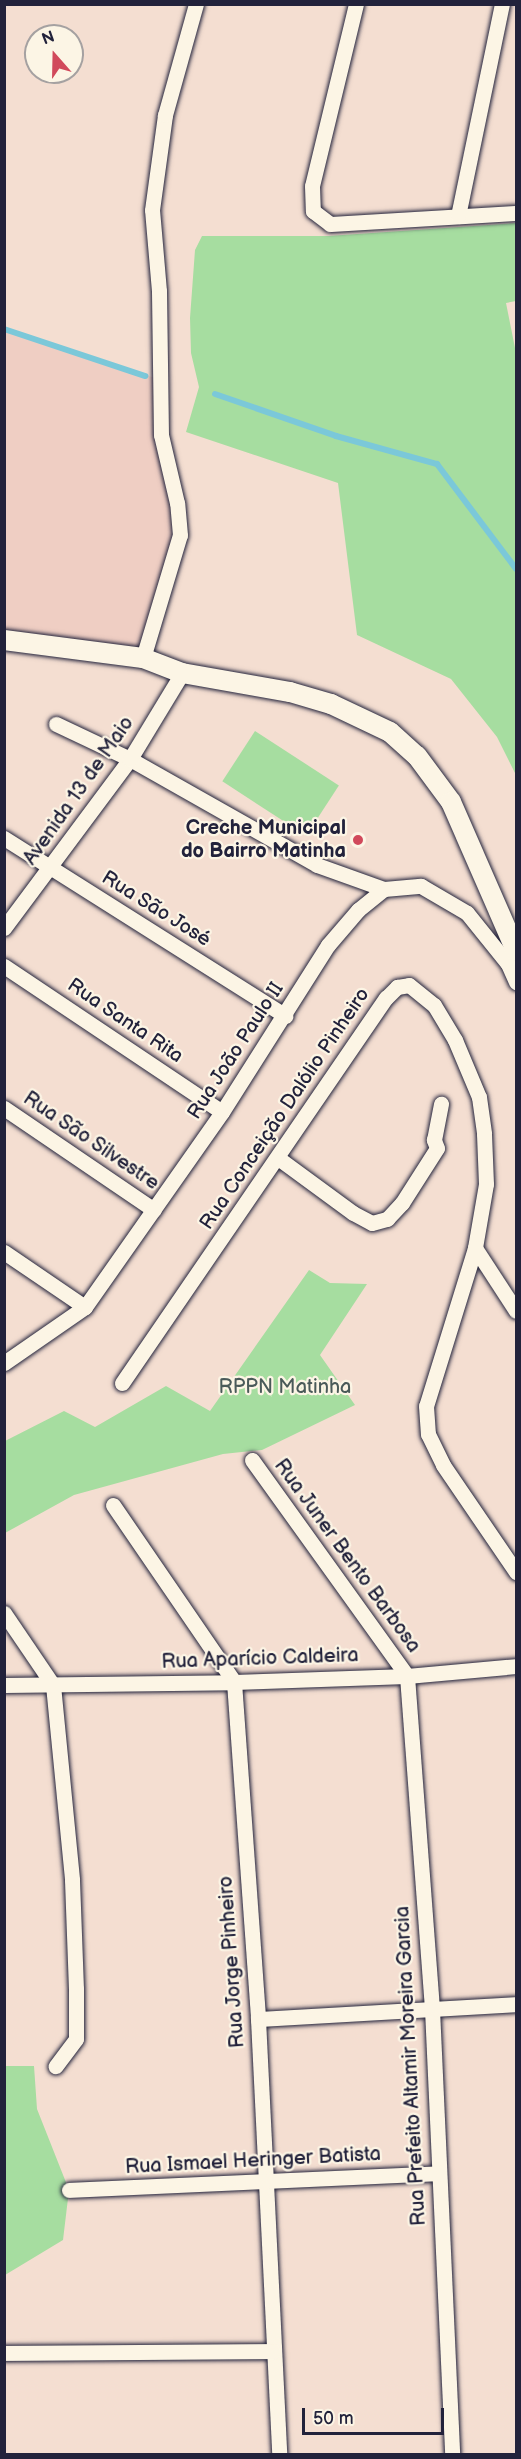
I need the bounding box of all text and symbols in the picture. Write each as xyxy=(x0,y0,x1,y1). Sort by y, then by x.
north arrow xyxy=(24,24,84,84)
text: N xyxy=(39,28,57,49)
street label: Avenida 13 de Maio xyxy=(19,712,139,870)
place label: Creche Municipal do Bairro Matinha xyxy=(181,816,346,863)
marker: Creche Municipal do Bairro Matinha xyxy=(351,833,365,847)
street label: Rua São José xyxy=(96,866,216,952)
street label: Rua Santa Rita xyxy=(62,973,188,1069)
street label: Rua João Paulo II xyxy=(183,978,289,1124)
street label: Rua Conceição Dalólio Pinheiro xyxy=(195,984,375,1234)
street label: Rua São Silvestre xyxy=(18,1086,164,1196)
park label: RPPN Matinha xyxy=(219,1375,351,1399)
street label: Rua Juner Bento Barbosa xyxy=(268,1454,426,1658)
street label: Rua Aparício Caldeira xyxy=(161,1644,359,1674)
street label: Rua Jorge Pinheiro xyxy=(214,1875,250,2049)
street label: Rua Prefeito Altamir Moreira Garcia xyxy=(391,1905,431,2227)
street label: Rua Ismael Heringer Batista xyxy=(125,2142,381,2180)
scale bar xyxy=(305,2396,448,2434)
text: 50 m xyxy=(313,2408,354,2429)

